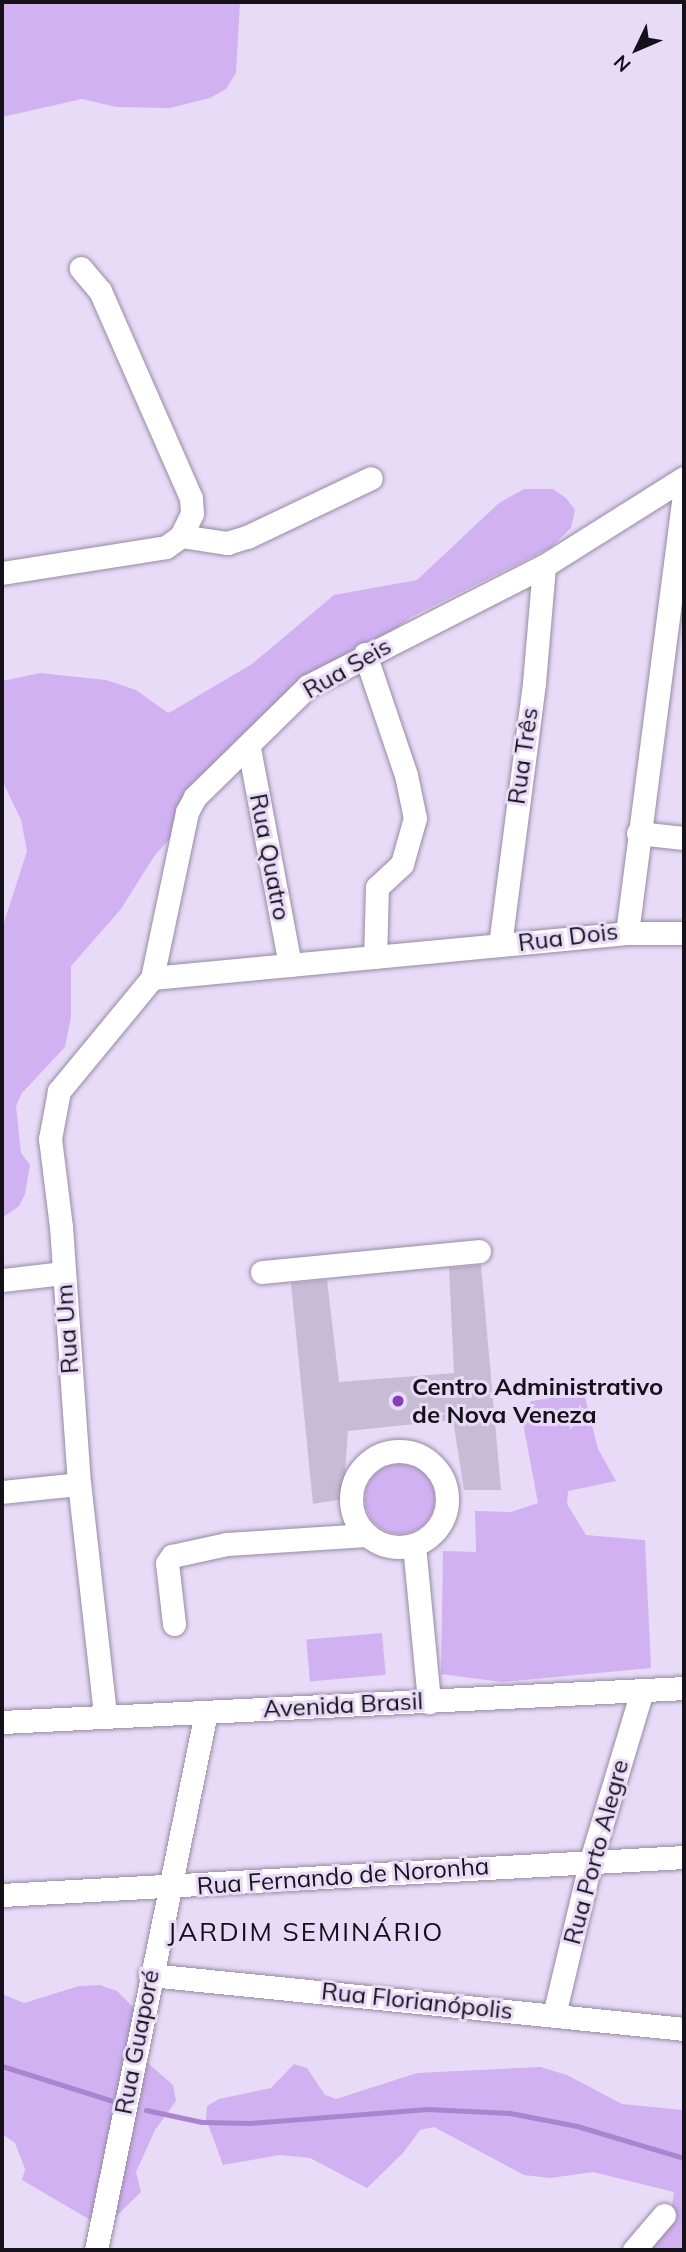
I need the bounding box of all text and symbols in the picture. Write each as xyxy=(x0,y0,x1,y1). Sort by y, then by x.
north arrow xyxy=(602,14,672,84)
text: N xyxy=(608,50,636,77)
street label: Rua Seis xyxy=(298,631,396,705)
street label: Rua Três xyxy=(502,706,544,806)
street label: Rua Quatro xyxy=(244,791,296,923)
street label: Rua Dois xyxy=(516,917,620,957)
street label: Rua Um xyxy=(50,1283,84,1375)
place label: Centro Administrativo de Nova Veneza xyxy=(412,1373,663,1429)
marker: Centro Administrativo de Nova Veneza xyxy=(390,1393,406,1409)
street label: Avenida Brasil xyxy=(262,1686,424,1724)
street label: Rua Porto Alegre xyxy=(558,1757,634,1947)
street label: Rua Fernando de Noronha xyxy=(196,1851,490,1901)
district label: JARDIM SEMINÁRIO xyxy=(170,1916,442,1948)
street label: Rua Guaporé xyxy=(109,1967,165,2117)
street label: Rua Florianópolis xyxy=(320,1977,514,2025)

